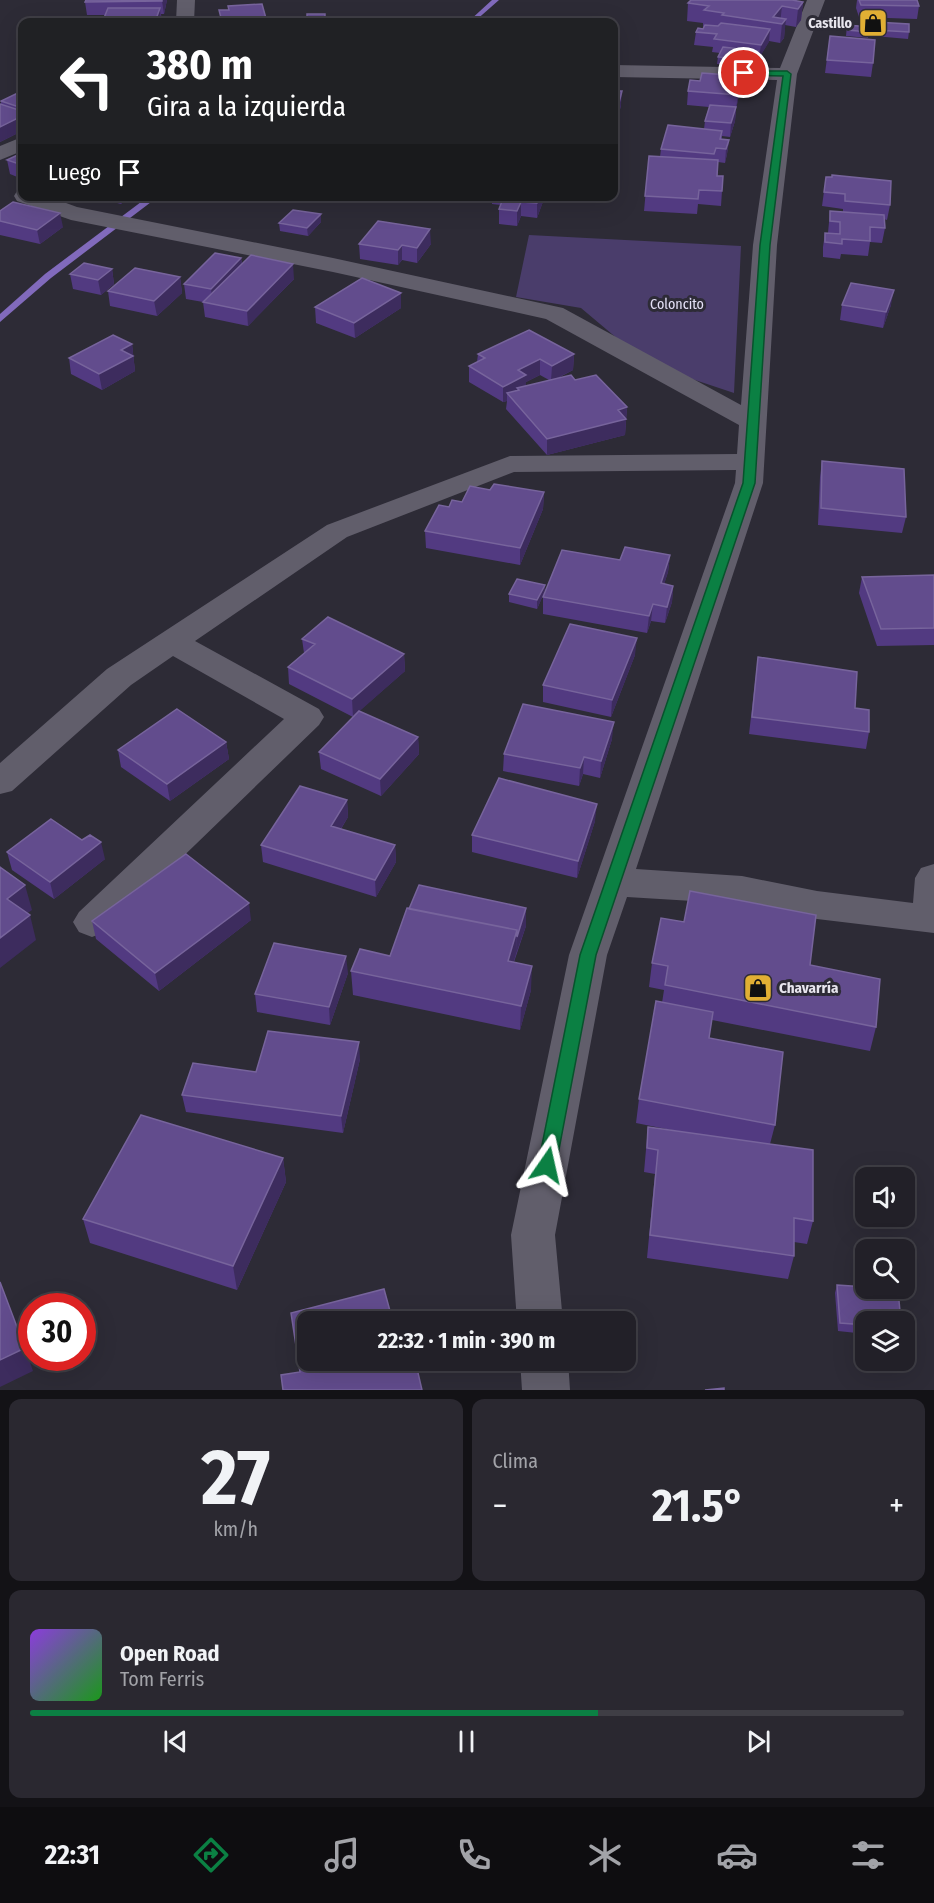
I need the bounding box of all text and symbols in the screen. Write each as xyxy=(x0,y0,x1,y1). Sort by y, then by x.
shop icon: Castillo xyxy=(857,7,889,39)
place label: Castillo xyxy=(808,15,853,32)
text: 380 m xyxy=(147,40,253,90)
icon: left xyxy=(48,42,126,120)
pin xyxy=(718,47,769,98)
icon: arrive xyxy=(727,56,760,89)
text: Gira a la izquierda xyxy=(147,91,346,123)
icon: arrive xyxy=(113,156,146,189)
text: Luego xyxy=(48,159,101,186)
park label: Coloncito xyxy=(650,296,704,313)
shop icon: Chavarría xyxy=(742,972,774,1004)
place label: Chavarría xyxy=(779,979,839,997)
position arrow xyxy=(515,1133,579,1197)
map controls xyxy=(855,1167,915,1371)
button: sound xyxy=(855,1167,915,1227)
button: search xyxy=(855,1239,915,1299)
speed limit sign: 30 xyxy=(18,1293,96,1371)
button: layers xyxy=(855,1311,915,1371)
text: 22:32 · 1 min · 390 m xyxy=(378,1327,555,1354)
text: 27 xyxy=(201,1431,270,1525)
text: Clima xyxy=(493,1449,538,1473)
text: 21.5° xyxy=(652,1479,744,1533)
text: − xyxy=(493,1486,507,1526)
text: + xyxy=(889,1486,904,1526)
text: km/h xyxy=(213,1517,258,1541)
text: Open Road xyxy=(120,1640,220,1667)
text: Tom Ferris xyxy=(120,1667,204,1691)
icon: previous xyxy=(159,1725,192,1758)
icon: pause xyxy=(450,1725,483,1758)
icon: next xyxy=(742,1725,775,1758)
icon: directions xyxy=(190,1834,232,1876)
icon: music xyxy=(321,1834,363,1876)
icon: phone xyxy=(453,1834,495,1876)
icon: climate xyxy=(584,1834,626,1876)
icon: car xyxy=(716,1834,758,1876)
icon: filters xyxy=(847,1834,889,1876)
text: 22:31 xyxy=(45,1839,100,1871)

